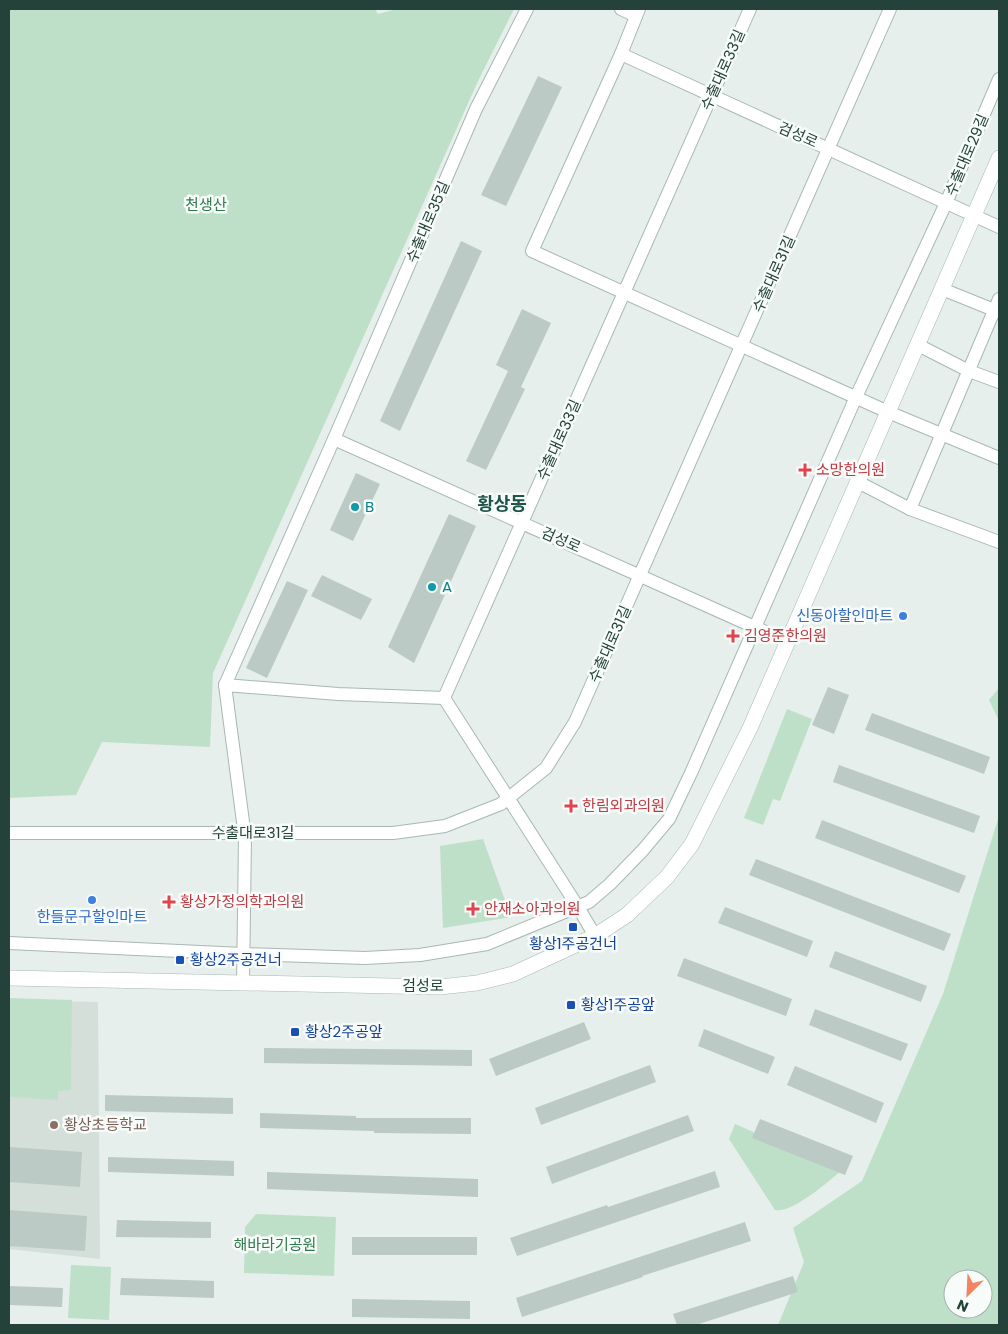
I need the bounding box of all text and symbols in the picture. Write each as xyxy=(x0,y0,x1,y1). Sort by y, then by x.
street label: 수출대로33길 xyxy=(695,26,750,114)
street label: 수출대로29길 xyxy=(940,111,993,199)
street label: 검성로 xyxy=(775,117,821,153)
street label: 수출대로35길 xyxy=(401,178,454,266)
park label: 천생산 xyxy=(185,194,227,215)
street label: 수출대로31길 xyxy=(747,232,800,316)
street label: 수출대로33길 xyxy=(531,396,586,484)
place label: 소망한의원 xyxy=(816,459,885,480)
marker: 소망한의원 xyxy=(798,463,812,477)
district label: 황상동 xyxy=(477,491,527,516)
place label: B xyxy=(365,496,374,517)
marker: B xyxy=(349,501,361,513)
street label: 검성로 xyxy=(538,522,584,558)
place label: A xyxy=(442,576,452,597)
marker: A xyxy=(426,581,438,593)
street label: 수출대로31길 xyxy=(583,602,636,686)
place label: 신동아할인마트 xyxy=(796,605,893,626)
marker: 신동아할인마트 xyxy=(897,610,909,622)
place label: 김영준한의원 xyxy=(744,625,827,646)
marker: 김영준한의원 xyxy=(726,629,740,643)
place label: 한림외과의원 xyxy=(582,795,665,816)
marker: 한림외과의원 xyxy=(564,799,578,813)
street label: 수출대로31길 xyxy=(212,822,294,843)
place label: 황상가정의학과의원 xyxy=(180,891,304,912)
marker: 한들문구할인마트 xyxy=(86,894,98,906)
marker: 황상가정의학과의원 xyxy=(162,895,176,909)
place label: 안재소아과의원 xyxy=(484,898,581,919)
marker: 안재소아과의원 xyxy=(466,902,480,916)
place label: 한들문구할인마트 xyxy=(37,906,147,927)
marker: 황상1주공건너 xyxy=(567,921,579,933)
place label: 황상1주공건너 xyxy=(529,933,617,954)
place label: 황상2주공건너 xyxy=(190,949,281,970)
marker: 황상2주공건너 xyxy=(174,954,186,966)
street label: 검성로 xyxy=(402,975,444,996)
place label: 황상1주공앞 xyxy=(581,994,655,1015)
marker: 황상1주공앞 xyxy=(565,999,577,1011)
place label: 황상2주공앞 xyxy=(305,1021,383,1042)
marker: 황상2주공앞 xyxy=(289,1026,301,1038)
place label: 황상초등학교 xyxy=(64,1114,147,1135)
marker: 황상초등학교 xyxy=(48,1119,60,1131)
park label: 해바라기공원 xyxy=(234,1234,316,1255)
north arrow xyxy=(943,1269,993,1319)
text: N xyxy=(954,1295,972,1317)

